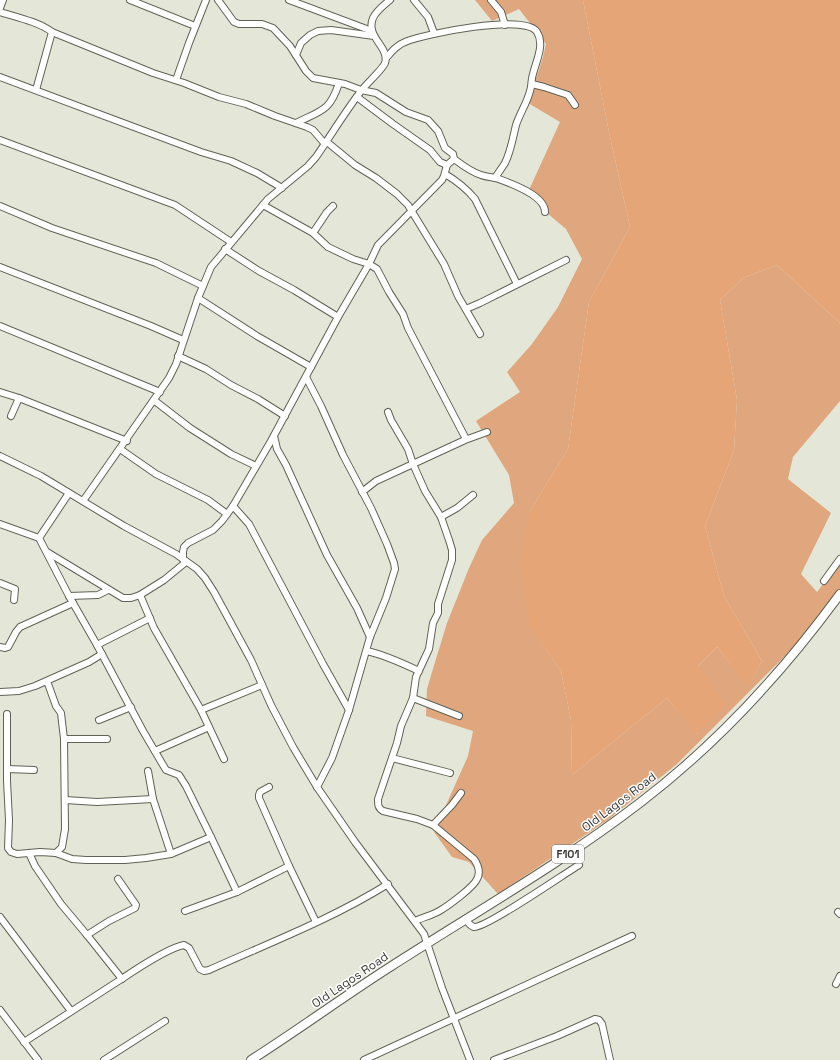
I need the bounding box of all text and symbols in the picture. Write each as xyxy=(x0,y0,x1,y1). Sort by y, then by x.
street label: Old Lagos Road xyxy=(579,769,659,835)
road number: F101 xyxy=(552,845,584,863)
street label: Old Lagos Road xyxy=(309,948,391,1012)

